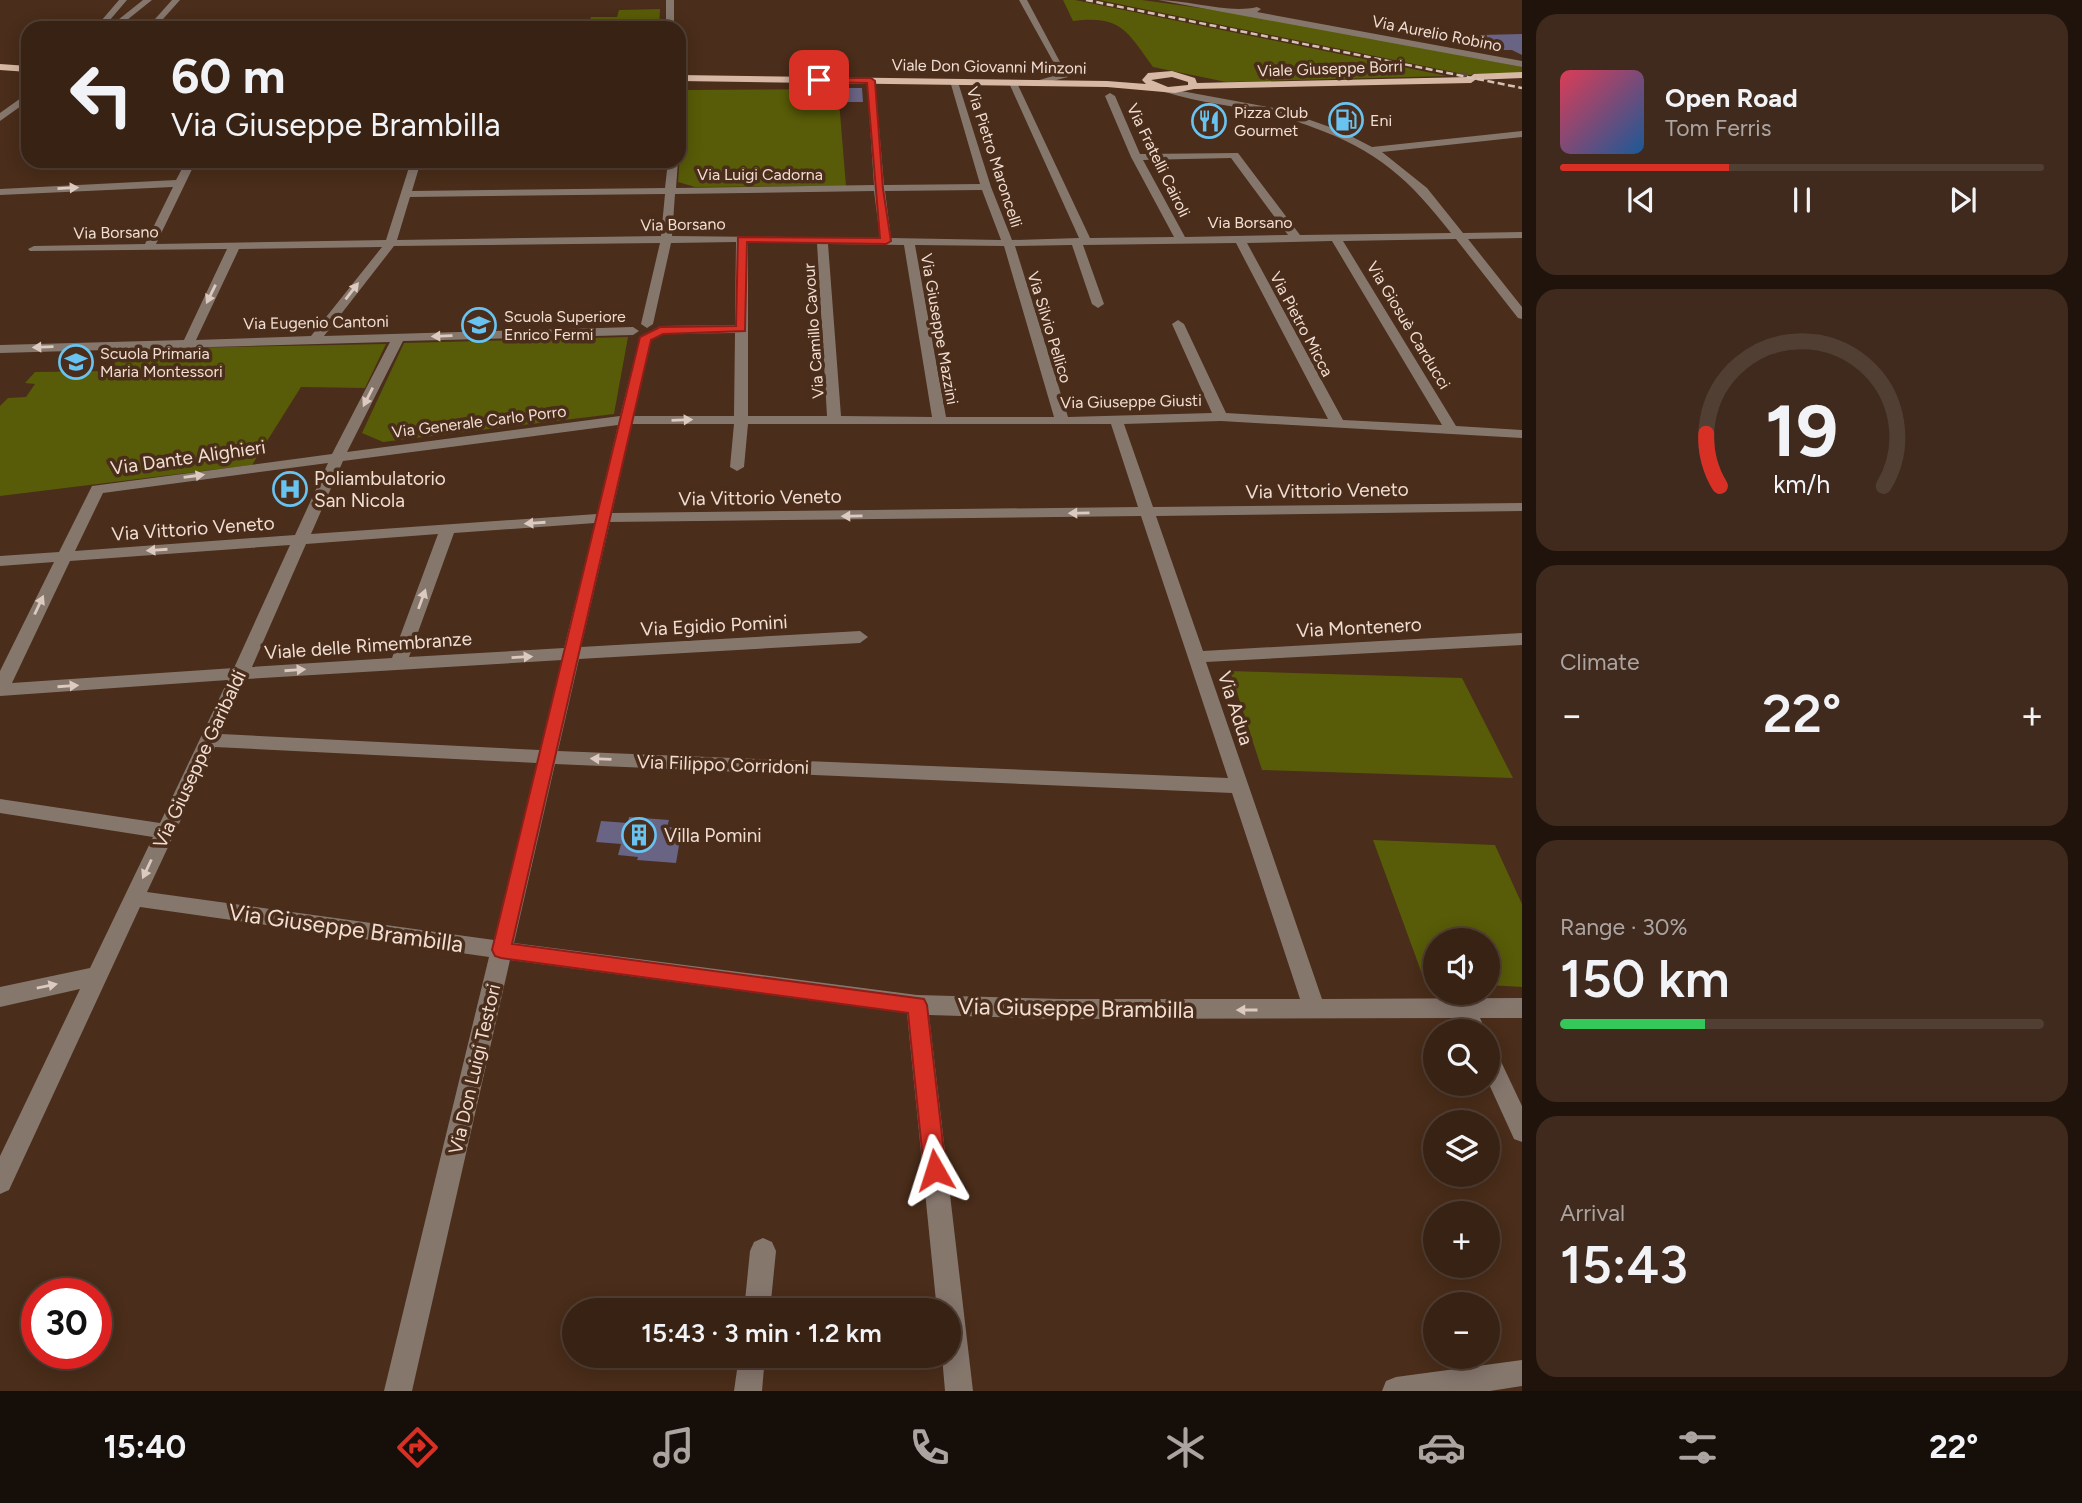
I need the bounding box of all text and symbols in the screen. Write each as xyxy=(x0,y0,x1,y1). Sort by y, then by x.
street label: Via Aurelio Robino xyxy=(1370,12,1503,55)
text: 60 m xyxy=(171,46,286,105)
icon: left xyxy=(56,49,147,140)
pin xyxy=(789,50,849,110)
street label: Viale Don Giovanni Minzoni xyxy=(891,55,1087,78)
street label: Viale Giuseppe Borri xyxy=(1257,56,1403,81)
icon: arrive xyxy=(800,61,838,99)
text: Open Road xyxy=(1665,82,1798,114)
street label: Via Pietro Maroncelli xyxy=(963,84,1026,230)
street label: Via Fratelli Cairoli xyxy=(1123,100,1194,220)
fuel station icon: Eni xyxy=(1327,101,1365,139)
restaurant icon: Pizza Club Gourmet xyxy=(1190,102,1228,140)
place label: Pizza Club Gourmet xyxy=(1234,103,1308,140)
text: Via Giuseppe Brambilla xyxy=(171,106,501,144)
place label: Eni xyxy=(1370,111,1392,130)
text: Tom Ferris xyxy=(1665,114,1771,142)
street label: Via Luigi Cadorna xyxy=(697,165,823,184)
icon: previous xyxy=(1622,181,1660,219)
icon: pause xyxy=(1783,181,1821,219)
icon: next xyxy=(1944,181,1982,219)
one-way arrow xyxy=(57,183,79,194)
street label: Via Borsano xyxy=(1207,213,1293,232)
street label: Via Borsano xyxy=(640,214,726,235)
street label: Via Borsano xyxy=(73,222,159,243)
street label: Via Giuseppe Mazzini xyxy=(917,252,962,406)
street label: Via Giosuè Carducci xyxy=(1363,258,1454,393)
street label: Via Camillo Cavour xyxy=(799,262,828,399)
street label: Via Silvio Pellico xyxy=(1024,269,1076,385)
street label: Via Pietro Micca xyxy=(1266,269,1337,380)
one-way arrow xyxy=(345,283,360,301)
one-way arrow xyxy=(206,284,217,304)
school or university icon: Scuola Superiore Enrico Fermi xyxy=(460,306,498,344)
place label: Scuola Superiore Enrico Fermi xyxy=(504,307,626,344)
street label: Via Eugenio Cantoni xyxy=(243,312,389,333)
one-way arrow xyxy=(431,331,453,342)
one-way arrow xyxy=(32,342,54,353)
school or university icon: Scuola Primaria Maria Montessori xyxy=(57,343,95,381)
place label: Scuola Primaria Maria Montessori xyxy=(100,344,223,381)
one-way arrow xyxy=(363,387,374,407)
text: 19 xyxy=(1766,388,1838,475)
street label: Via Giuseppe Giusti xyxy=(1060,391,1202,412)
street label: Via Generale Carlo Porro xyxy=(391,401,567,442)
one-way arrow xyxy=(672,415,694,426)
street label: Via Dante Alighieri xyxy=(109,435,267,480)
place label: Poliambulatorio San Nicola xyxy=(314,467,446,512)
text: km/h xyxy=(1773,469,1831,499)
one-way arrow xyxy=(183,470,205,481)
hospital icon: Poliambulatorio San Nicola xyxy=(271,470,309,508)
street label: Via Vittorio Veneto xyxy=(1245,478,1409,503)
street label: Via Vittorio Veneto xyxy=(678,485,842,510)
one-way arrow xyxy=(1068,507,1090,519)
one-way arrow xyxy=(840,510,862,521)
street label: Via Vittorio Veneto xyxy=(111,511,275,546)
one-way arrow xyxy=(524,518,546,529)
one-way arrow xyxy=(146,545,168,556)
one-way arrow xyxy=(417,588,428,609)
one-way arrow xyxy=(34,595,45,616)
street label: Via Egidio Pomini xyxy=(640,610,788,641)
street label: Via Montenero xyxy=(1296,613,1422,642)
street label: Viale delle Rimembranze xyxy=(263,627,473,664)
text: Climate xyxy=(1560,648,1639,676)
one-way arrow xyxy=(511,651,533,662)
one-way arrow xyxy=(284,664,306,675)
street label: Via Giuseppe Garibaldi xyxy=(148,667,251,852)
street label: Via Adua xyxy=(1213,668,1258,748)
one-way arrow xyxy=(57,680,79,691)
text: 22° xyxy=(1763,683,1841,745)
text: − xyxy=(1560,692,1584,738)
text: + xyxy=(2020,692,2044,738)
street label: Via Filippo Corridoni xyxy=(636,750,810,779)
one-way arrow xyxy=(589,754,611,765)
building icon: Villa Pomini xyxy=(620,816,658,854)
place label: Villa Pomini xyxy=(664,824,762,847)
one-way arrow xyxy=(141,859,152,880)
street label: Via Giuseppe Brambilla xyxy=(227,898,465,958)
text: Range · 30% xyxy=(1560,913,1688,941)
map controls xyxy=(1423,928,1500,1369)
button: sound xyxy=(1423,928,1500,1005)
text: 150 km xyxy=(1560,948,1730,1010)
one-way arrow xyxy=(36,981,58,992)
street label: Via Don Luigi Testori xyxy=(444,982,505,1156)
street label: Via Giuseppe Brambilla xyxy=(957,992,1195,1024)
one-way arrow xyxy=(1235,1004,1257,1016)
button: search xyxy=(1423,1019,1500,1096)
button: layers xyxy=(1423,1110,1500,1187)
position arrow xyxy=(898,1133,972,1207)
text: Arrival xyxy=(1560,1199,1625,1227)
button: + xyxy=(1423,1201,1500,1278)
text: 15:43 xyxy=(1560,1234,1688,1296)
speed limit sign: 30 xyxy=(21,1278,112,1369)
button: − xyxy=(1423,1292,1500,1369)
text: 15:43 · 3 min · 1.2 km xyxy=(641,1317,882,1349)
icon: directions xyxy=(393,1423,442,1472)
icon: music xyxy=(649,1423,698,1472)
icon: phone xyxy=(905,1423,954,1472)
icon: climate xyxy=(1161,1423,1210,1472)
icon: car xyxy=(1417,1423,1466,1472)
icon: filters xyxy=(1673,1423,1722,1472)
text: 15:40 xyxy=(104,1428,186,1466)
text: 22° xyxy=(1929,1428,1978,1466)

